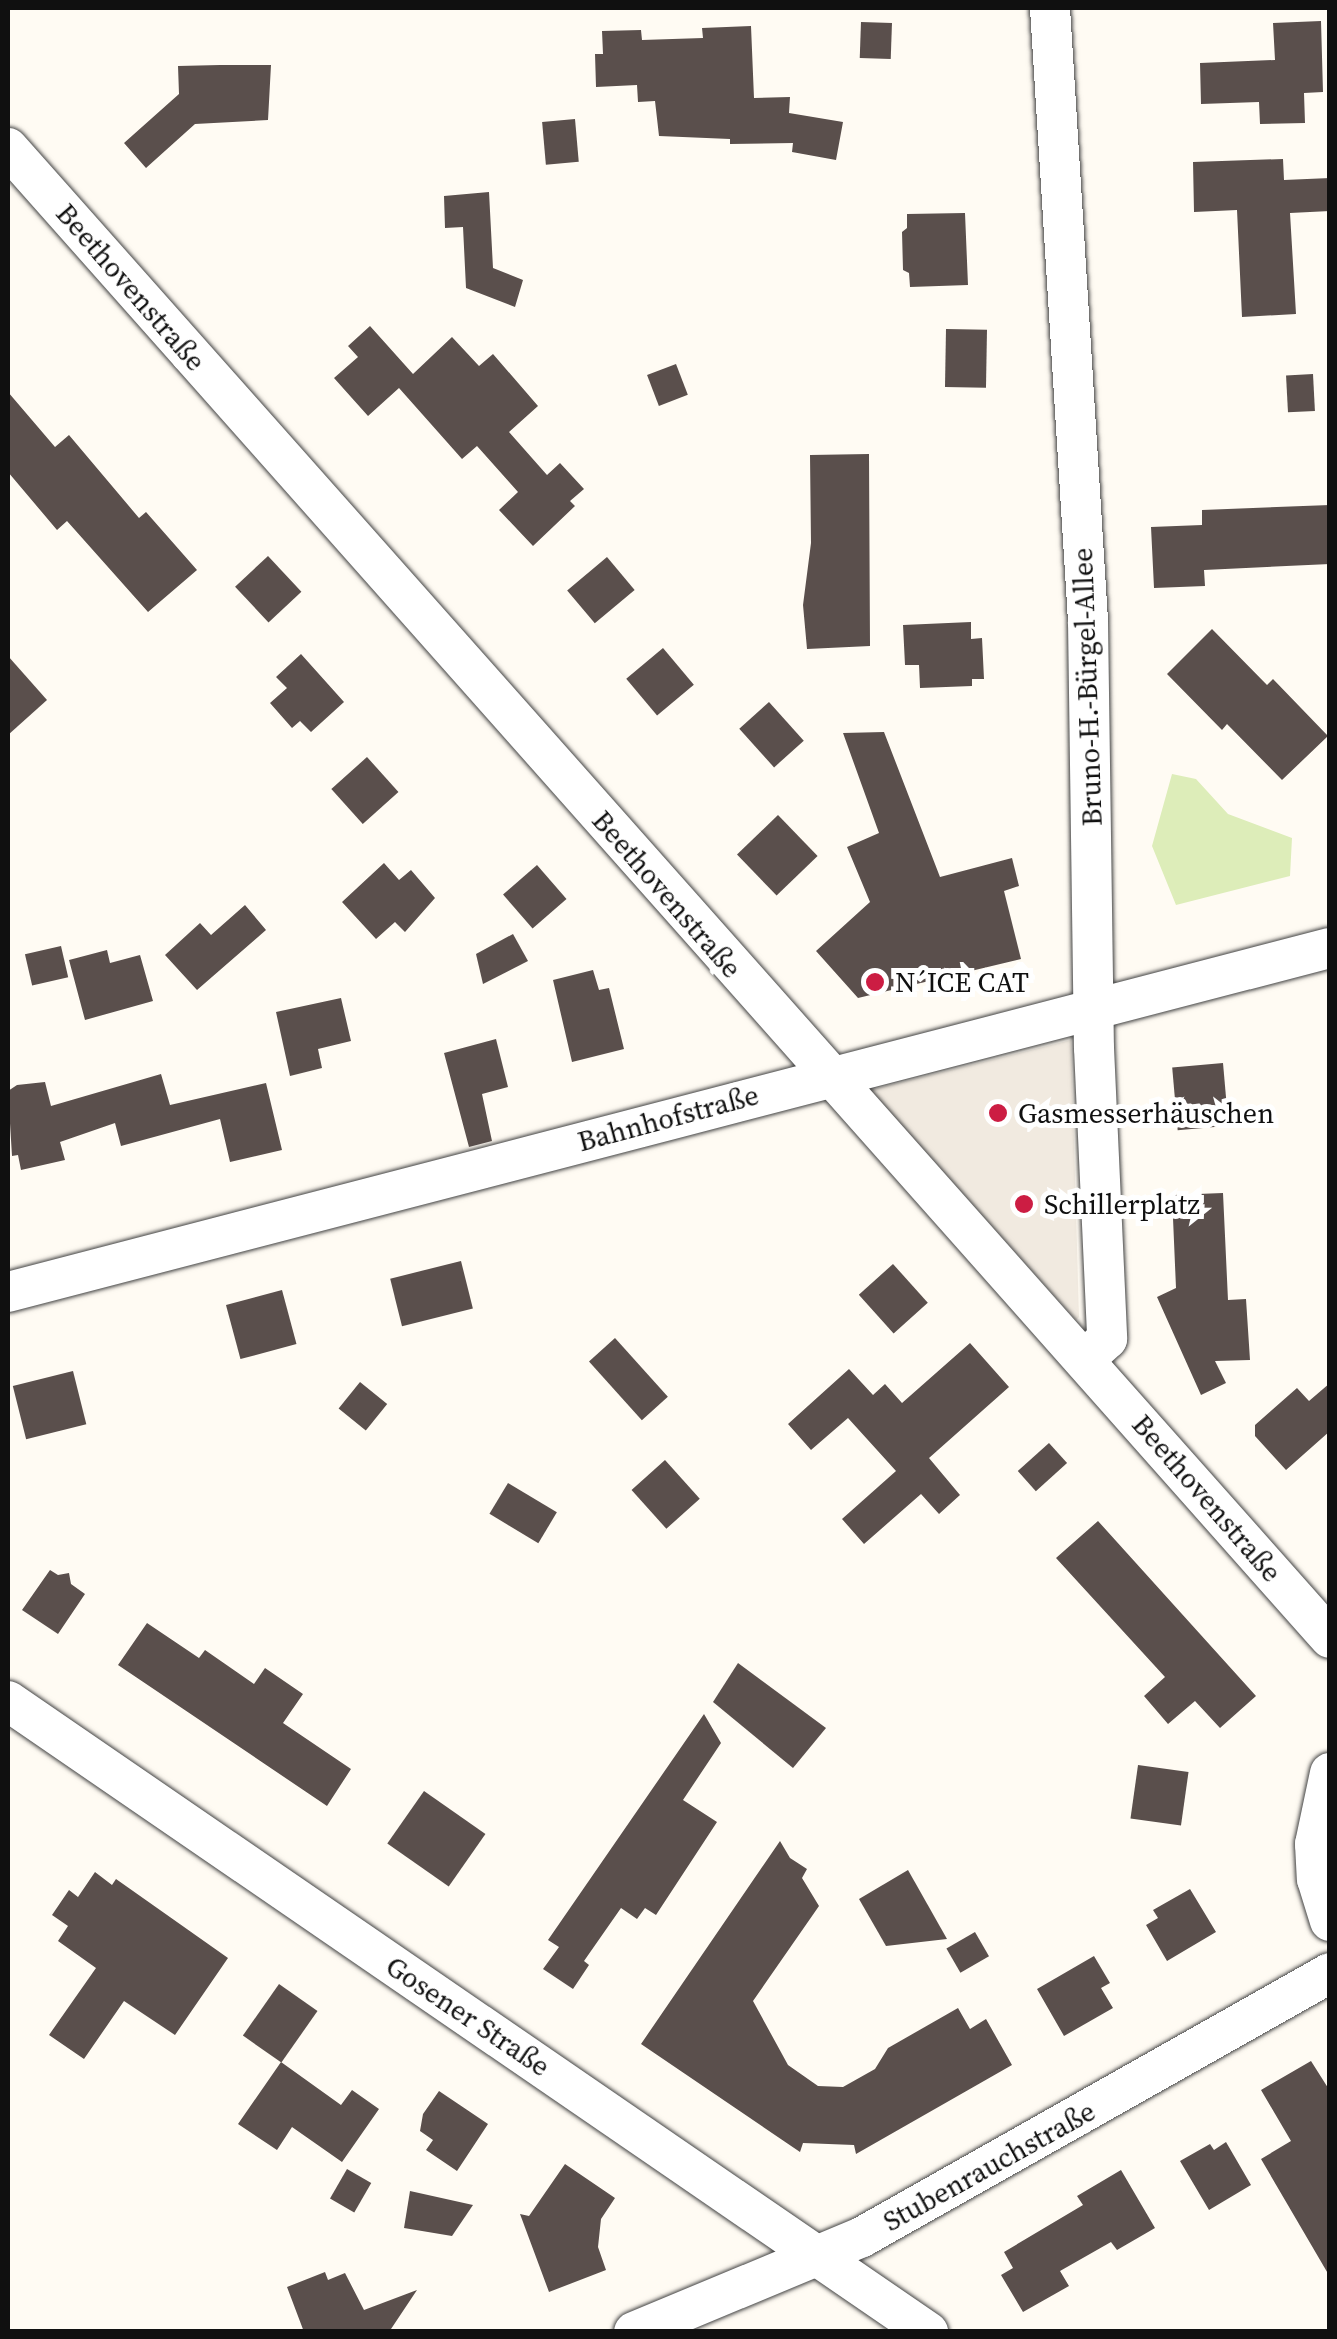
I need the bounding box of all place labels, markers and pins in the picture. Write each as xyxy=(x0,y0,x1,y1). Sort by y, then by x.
place label: N´ICE CAT xyxy=(895,965,1029,999)
marker: N´ICE CAT xyxy=(864,971,886,993)
place label: Gasmesserhäuschen xyxy=(1018,1096,1274,1130)
marker: Gasmesserhäuschen xyxy=(987,1102,1009,1124)
place label: Schillerplatz xyxy=(1044,1187,1200,1221)
marker: Schillerplatz xyxy=(1013,1193,1035,1215)

